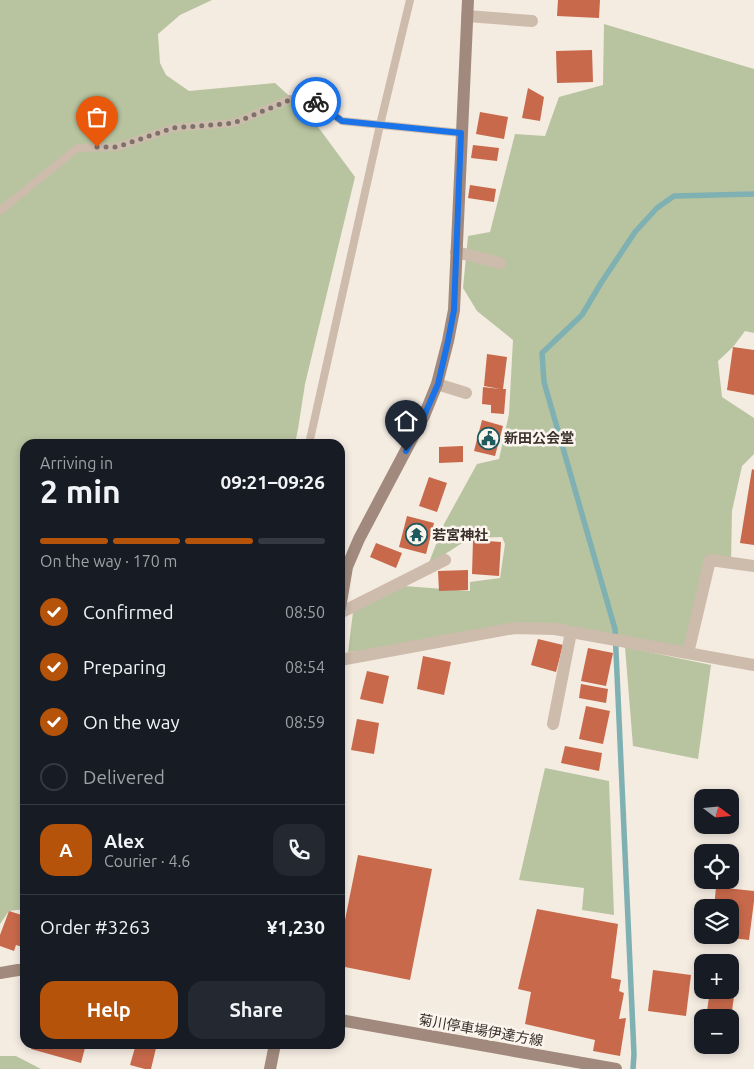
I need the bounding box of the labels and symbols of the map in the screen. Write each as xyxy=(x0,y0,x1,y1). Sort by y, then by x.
courier xyxy=(291,77,341,127)
pin xyxy=(76,96,118,147)
pin xyxy=(385,400,427,451)
public building icon: 新田公会堂 xyxy=(476,426,500,450)
place label: 新田公会堂 xyxy=(504,430,574,446)
temple icon: 若宮神社 xyxy=(404,523,428,547)
place label: 若宮神社 xyxy=(432,527,488,543)
north arrow xyxy=(694,789,739,834)
street label: 菊川停車場伊達方線 xyxy=(418,1011,544,1049)

